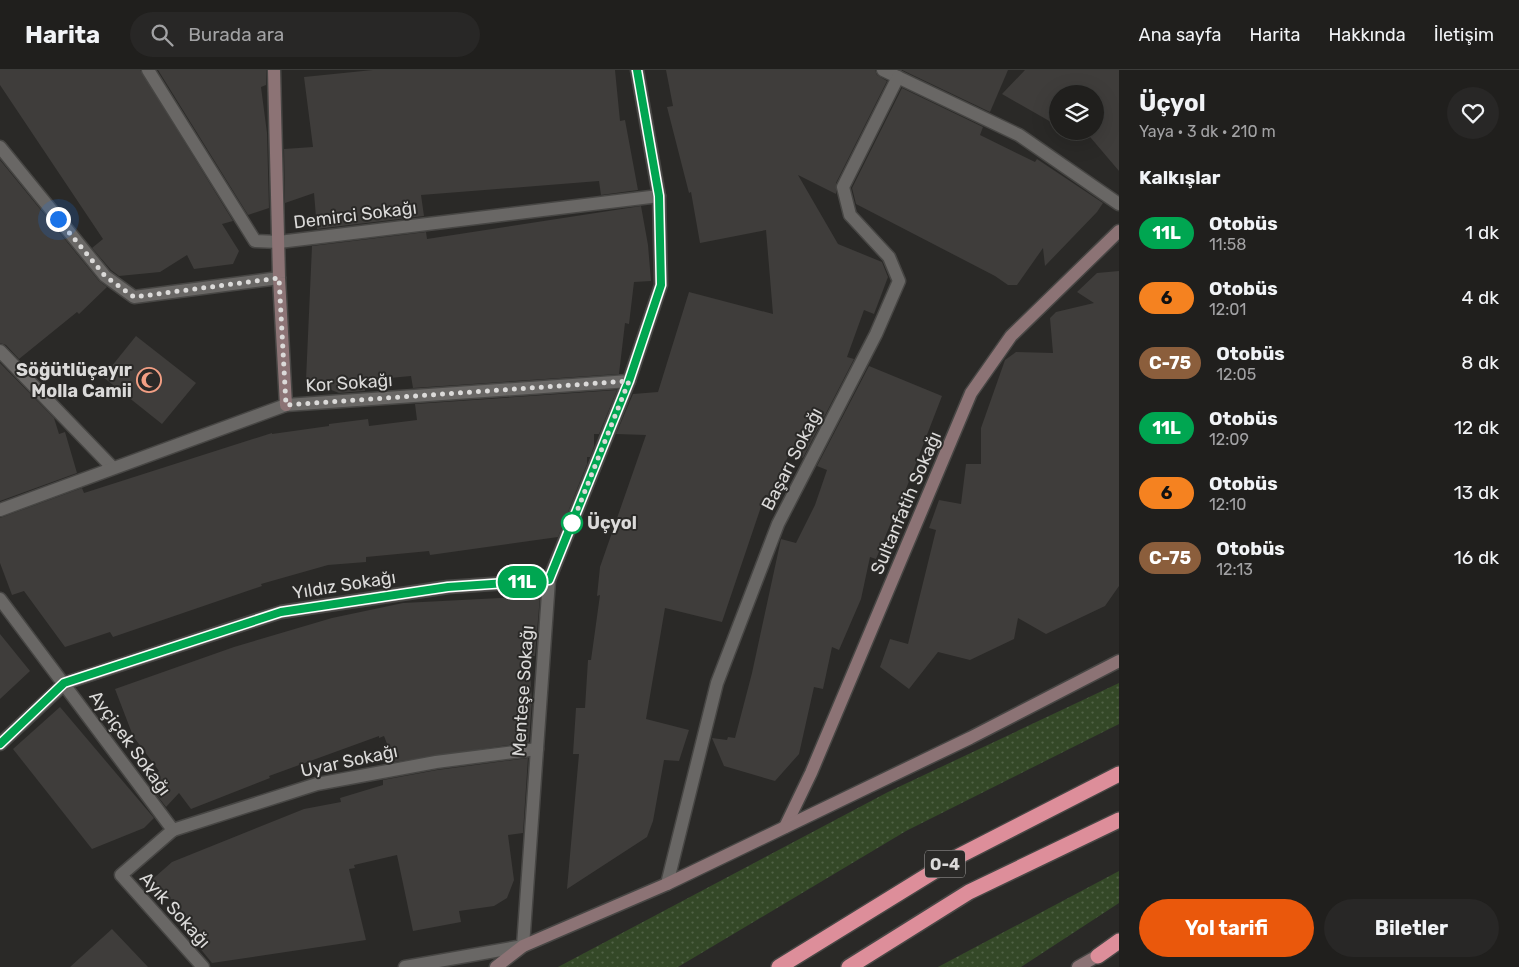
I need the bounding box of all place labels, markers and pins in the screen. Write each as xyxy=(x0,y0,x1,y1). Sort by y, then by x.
place label: Söğütlüçayır Molla Camii xyxy=(16,359,132,402)
mosque icon: Söğütlüçayır Molla Camii xyxy=(136,367,162,393)
marker: Üçyol xyxy=(561,512,583,534)
place label: Üçyol xyxy=(587,512,637,534)

